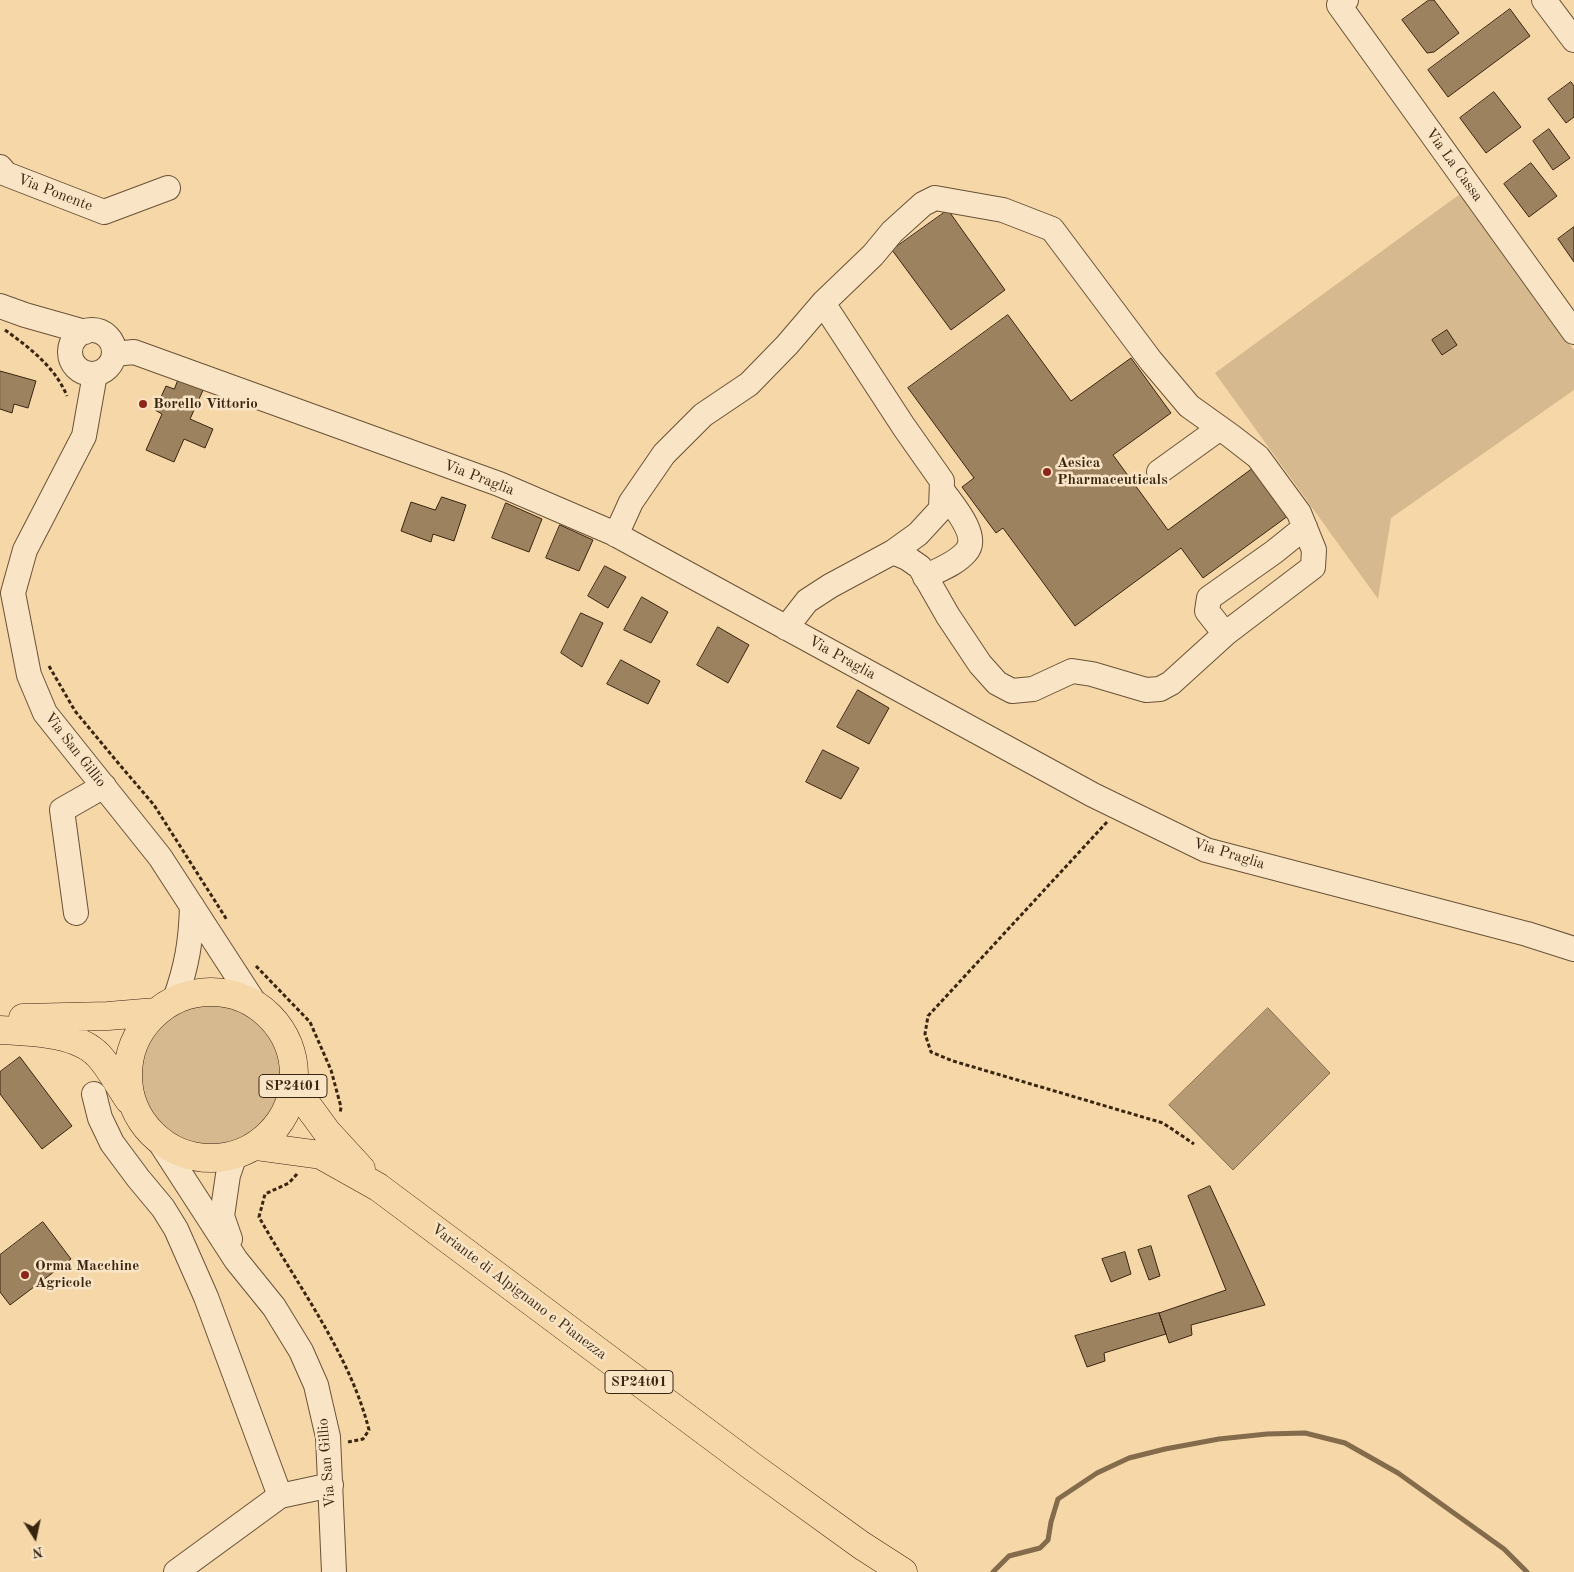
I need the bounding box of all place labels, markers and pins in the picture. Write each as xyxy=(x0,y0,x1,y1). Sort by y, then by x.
place label: Borello Vittorio xyxy=(153,395,258,413)
marker: Borello Vittorio xyxy=(137,398,149,410)
place label: Aesica Pharmaceuticals xyxy=(1057,454,1168,489)
marker: Aesica Pharmaceuticals xyxy=(1041,466,1053,478)
place label: Orma Macchine Agricole xyxy=(35,1257,139,1292)
marker: Orma Macchine Agricole xyxy=(19,1269,31,1281)

